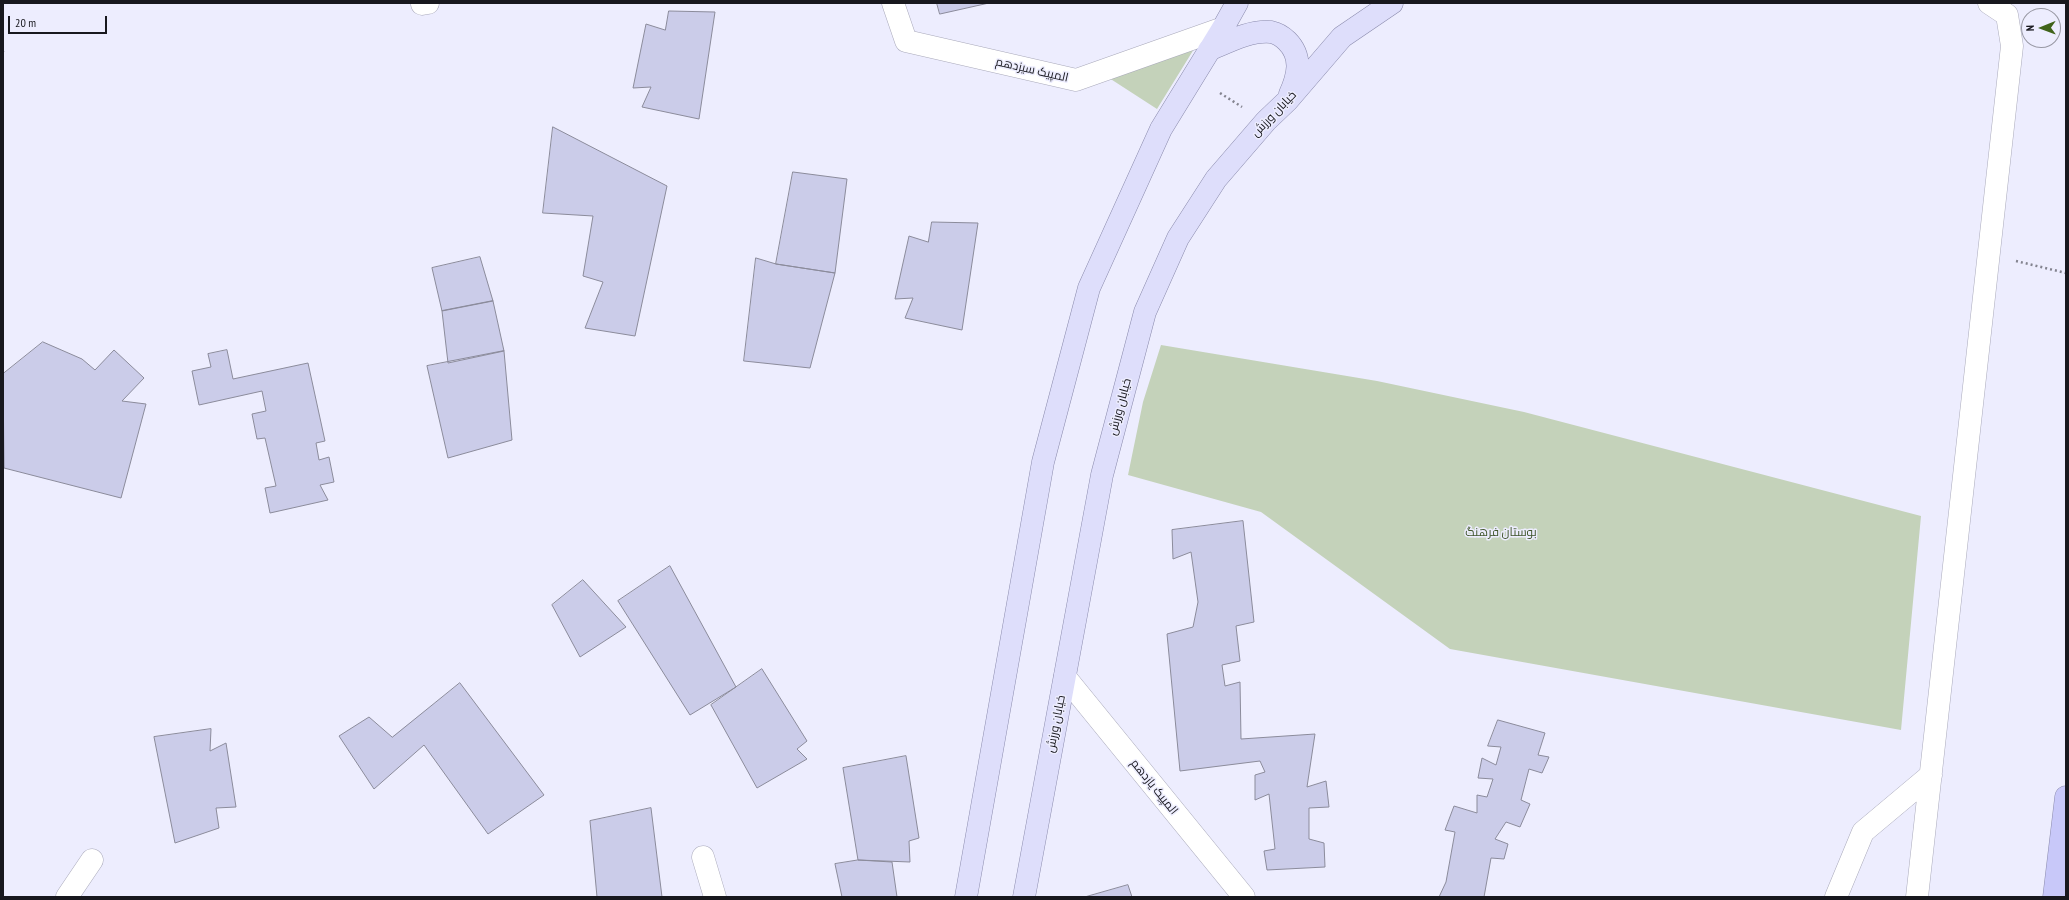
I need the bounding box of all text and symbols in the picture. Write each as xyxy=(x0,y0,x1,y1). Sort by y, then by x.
scale bar xyxy=(10,8,109,34)
north arrow xyxy=(2021,8,2061,48)
text: 20 m xyxy=(15,15,36,30)
text: N xyxy=(2023,25,2037,31)
street label: المپیک سیزدهم xyxy=(994,55,1070,85)
street label: خیابان ورزش xyxy=(1249,88,1299,140)
street label: خیابان ورزش xyxy=(1105,377,1135,437)
park label: بوستان فرهنگ xyxy=(1465,526,1537,540)
street label: خیابان ورزش xyxy=(1043,694,1069,754)
street label: المپیک یازدهم xyxy=(1127,756,1181,818)

